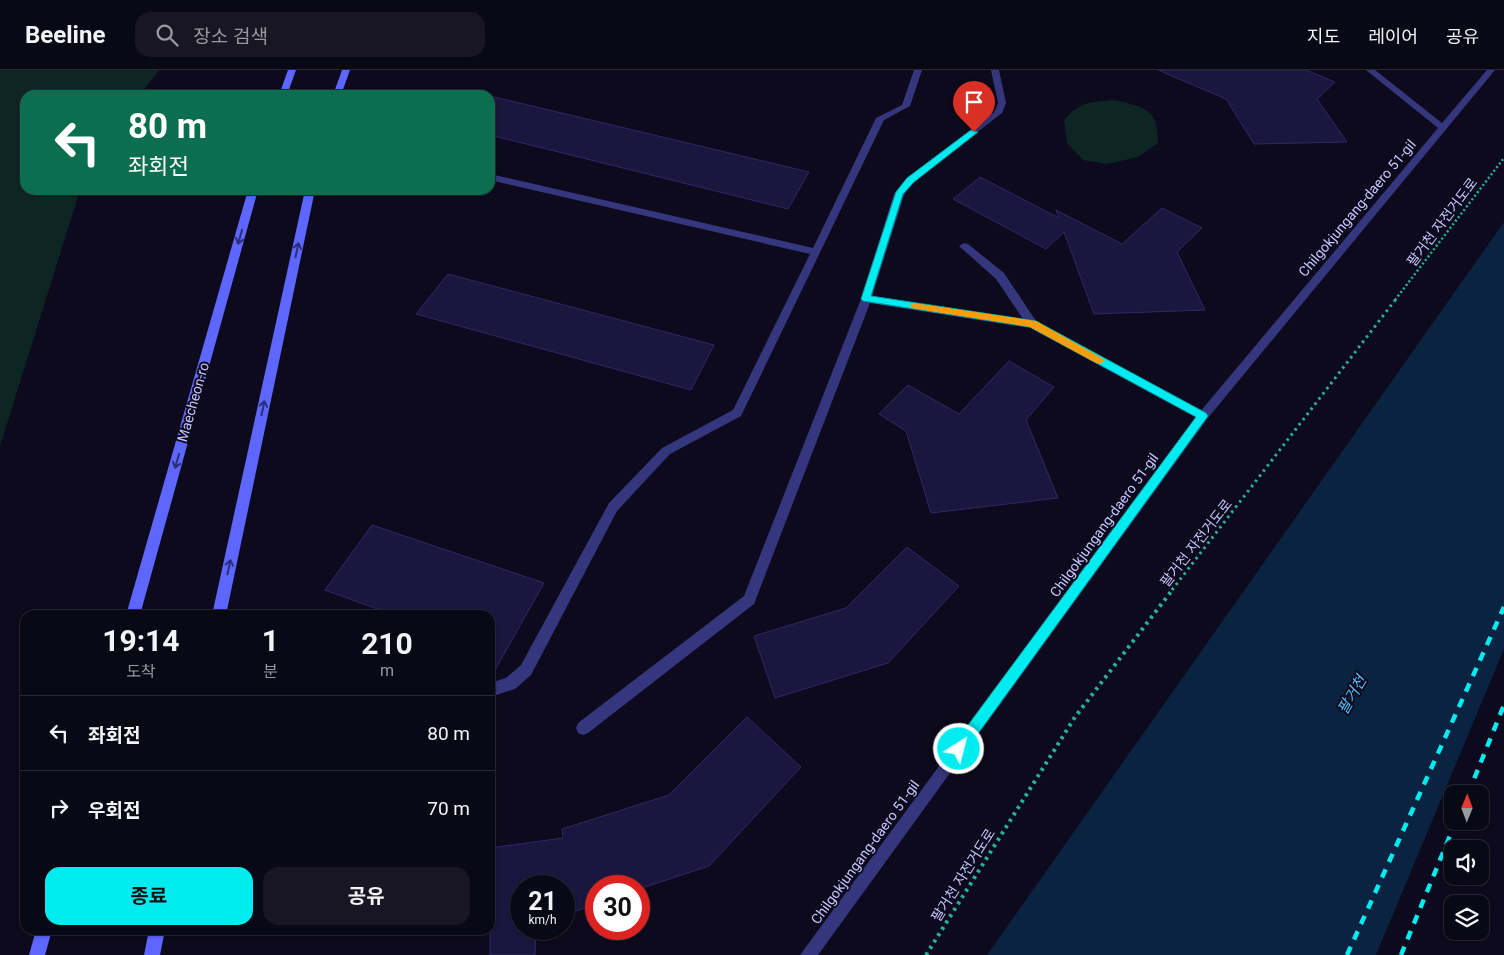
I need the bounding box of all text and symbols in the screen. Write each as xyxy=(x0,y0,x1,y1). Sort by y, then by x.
search box xyxy=(135,12,485,57)
text: Beeline xyxy=(25,21,105,49)
icon: search xyxy=(153,21,181,49)
text: 장소 검색 xyxy=(193,25,268,48)
text: 지도 xyxy=(1307,26,1340,47)
text: 레이어 xyxy=(1368,26,1418,47)
text: 공유 xyxy=(1446,26,1479,47)
pin xyxy=(953,81,995,132)
icon: arrive xyxy=(960,88,988,116)
text: 80 m xyxy=(128,106,207,147)
icon: left xyxy=(45,110,110,175)
street label: Chilgokjungang-daero 51-gil xyxy=(1295,136,1419,280)
text: 좌회전 xyxy=(128,154,189,179)
street label: 팔거천 자전거도로 xyxy=(1404,175,1481,269)
one-way arrow xyxy=(235,228,244,244)
one-way arrow xyxy=(293,242,302,258)
street label: Maecheon-ro xyxy=(174,360,212,444)
one-way arrow xyxy=(259,401,268,417)
street label: Chilgokjungang-daero 51-gil xyxy=(1047,450,1161,600)
one-way arrow xyxy=(171,452,181,468)
street label: 팔거천 자전거도로 xyxy=(1157,496,1235,590)
one-way arrow xyxy=(225,560,234,576)
text: 19:14 xyxy=(102,623,180,658)
text: 1 xyxy=(262,623,279,658)
text: 210 xyxy=(361,626,413,661)
text: m xyxy=(380,661,394,680)
text: 도착 xyxy=(126,662,156,681)
text: 분 xyxy=(263,662,278,681)
water label: 팔거천 xyxy=(1334,671,1371,717)
icon: left xyxy=(45,719,73,747)
text: 80 m xyxy=(427,722,470,745)
position arrow xyxy=(932,722,984,774)
text: 좌회전 xyxy=(88,724,140,747)
street label: Chilgokjungang-daero 51-gil xyxy=(808,777,922,927)
north arrow xyxy=(1444,785,1489,830)
map controls xyxy=(1444,785,1489,940)
icon: right xyxy=(45,794,73,822)
text: 70 m xyxy=(427,797,470,820)
text: 우회전 xyxy=(88,799,140,822)
street label: 팔거천 자전거도로 xyxy=(928,825,998,924)
button: sound xyxy=(1444,840,1489,885)
button: 종료 xyxy=(45,867,253,925)
button: 공유 xyxy=(263,867,470,925)
speed limit sign: 30 xyxy=(585,875,650,940)
text: 21 xyxy=(528,887,557,916)
button: layers xyxy=(1444,895,1489,940)
text: km/h xyxy=(528,913,557,927)

